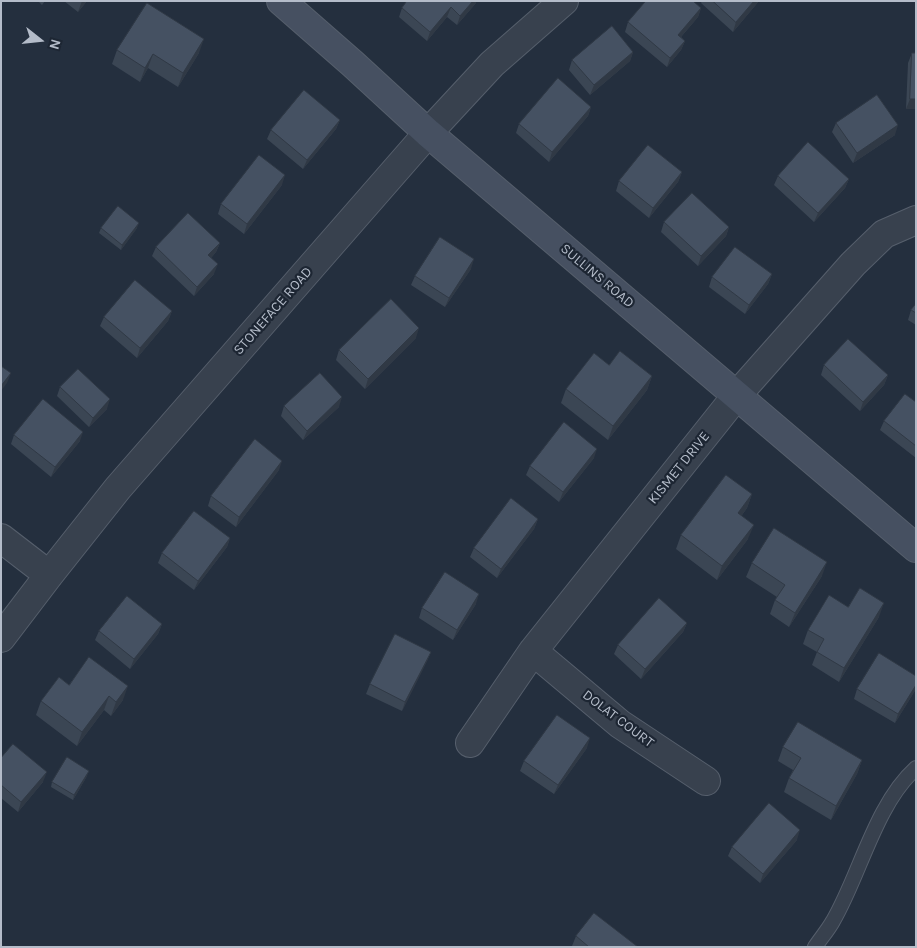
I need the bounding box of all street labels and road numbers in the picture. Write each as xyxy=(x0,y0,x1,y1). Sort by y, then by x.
street label: SULLINS ROAD xyxy=(557,240,637,312)
street label: STONEFACE ROAD xyxy=(230,264,316,358)
street label: KISMET DRIVE xyxy=(645,428,713,508)
street label: DOLAT COURT xyxy=(579,687,657,751)

